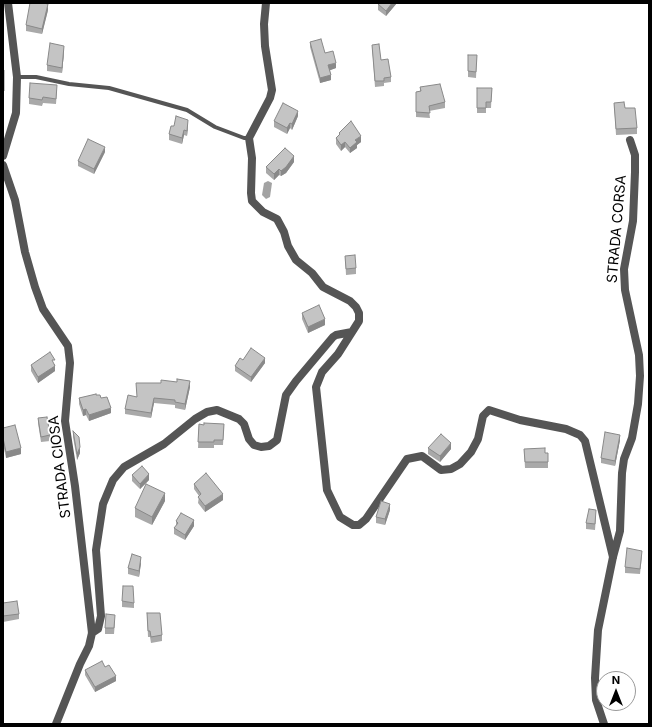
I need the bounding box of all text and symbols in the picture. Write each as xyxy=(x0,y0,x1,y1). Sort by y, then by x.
street label: STRADA CORSA xyxy=(604,174,630,284)
street label: STRADA CIOSA xyxy=(45,415,75,519)
north arrow xyxy=(596,671,636,711)
text: N xyxy=(612,673,620,687)

